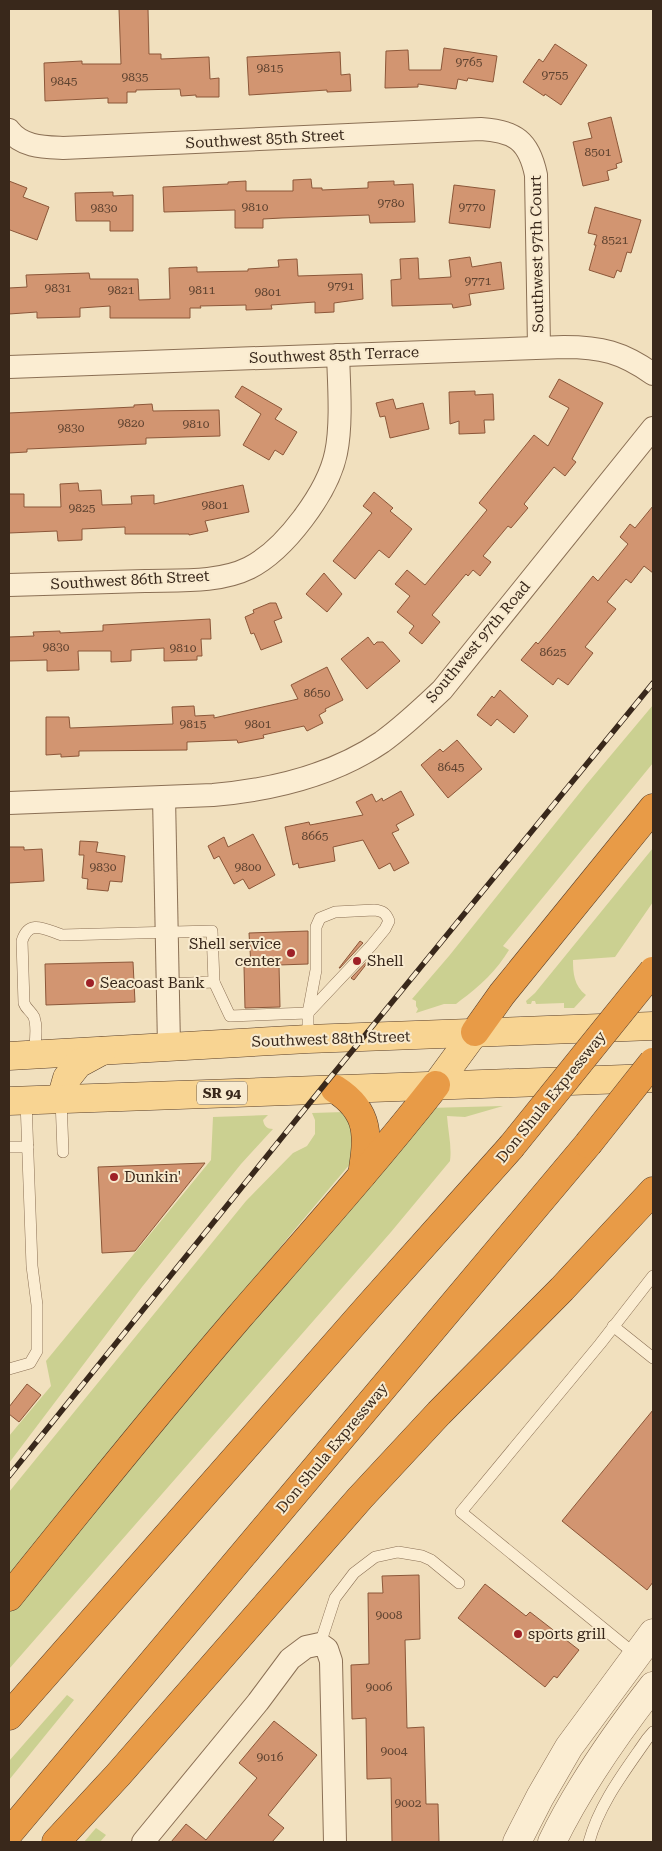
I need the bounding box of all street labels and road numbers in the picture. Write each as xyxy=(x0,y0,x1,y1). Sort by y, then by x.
street label: Southwest 85th Street xyxy=(185,126,345,152)
street label: Southwest 97th Court xyxy=(527,175,547,333)
street label: Southwest 85th Terrace xyxy=(249,343,419,367)
street label: Southwest 86th Street xyxy=(50,567,210,593)
street label: Southwest 97th Road xyxy=(422,577,534,706)
street label: Southwest 88th Street xyxy=(251,1027,411,1051)
street label: Don Shula Expressway xyxy=(492,1027,610,1167)
road number: SR 94 xyxy=(197,1082,247,1104)
street label: Don Shula Expressway xyxy=(272,1379,392,1517)

